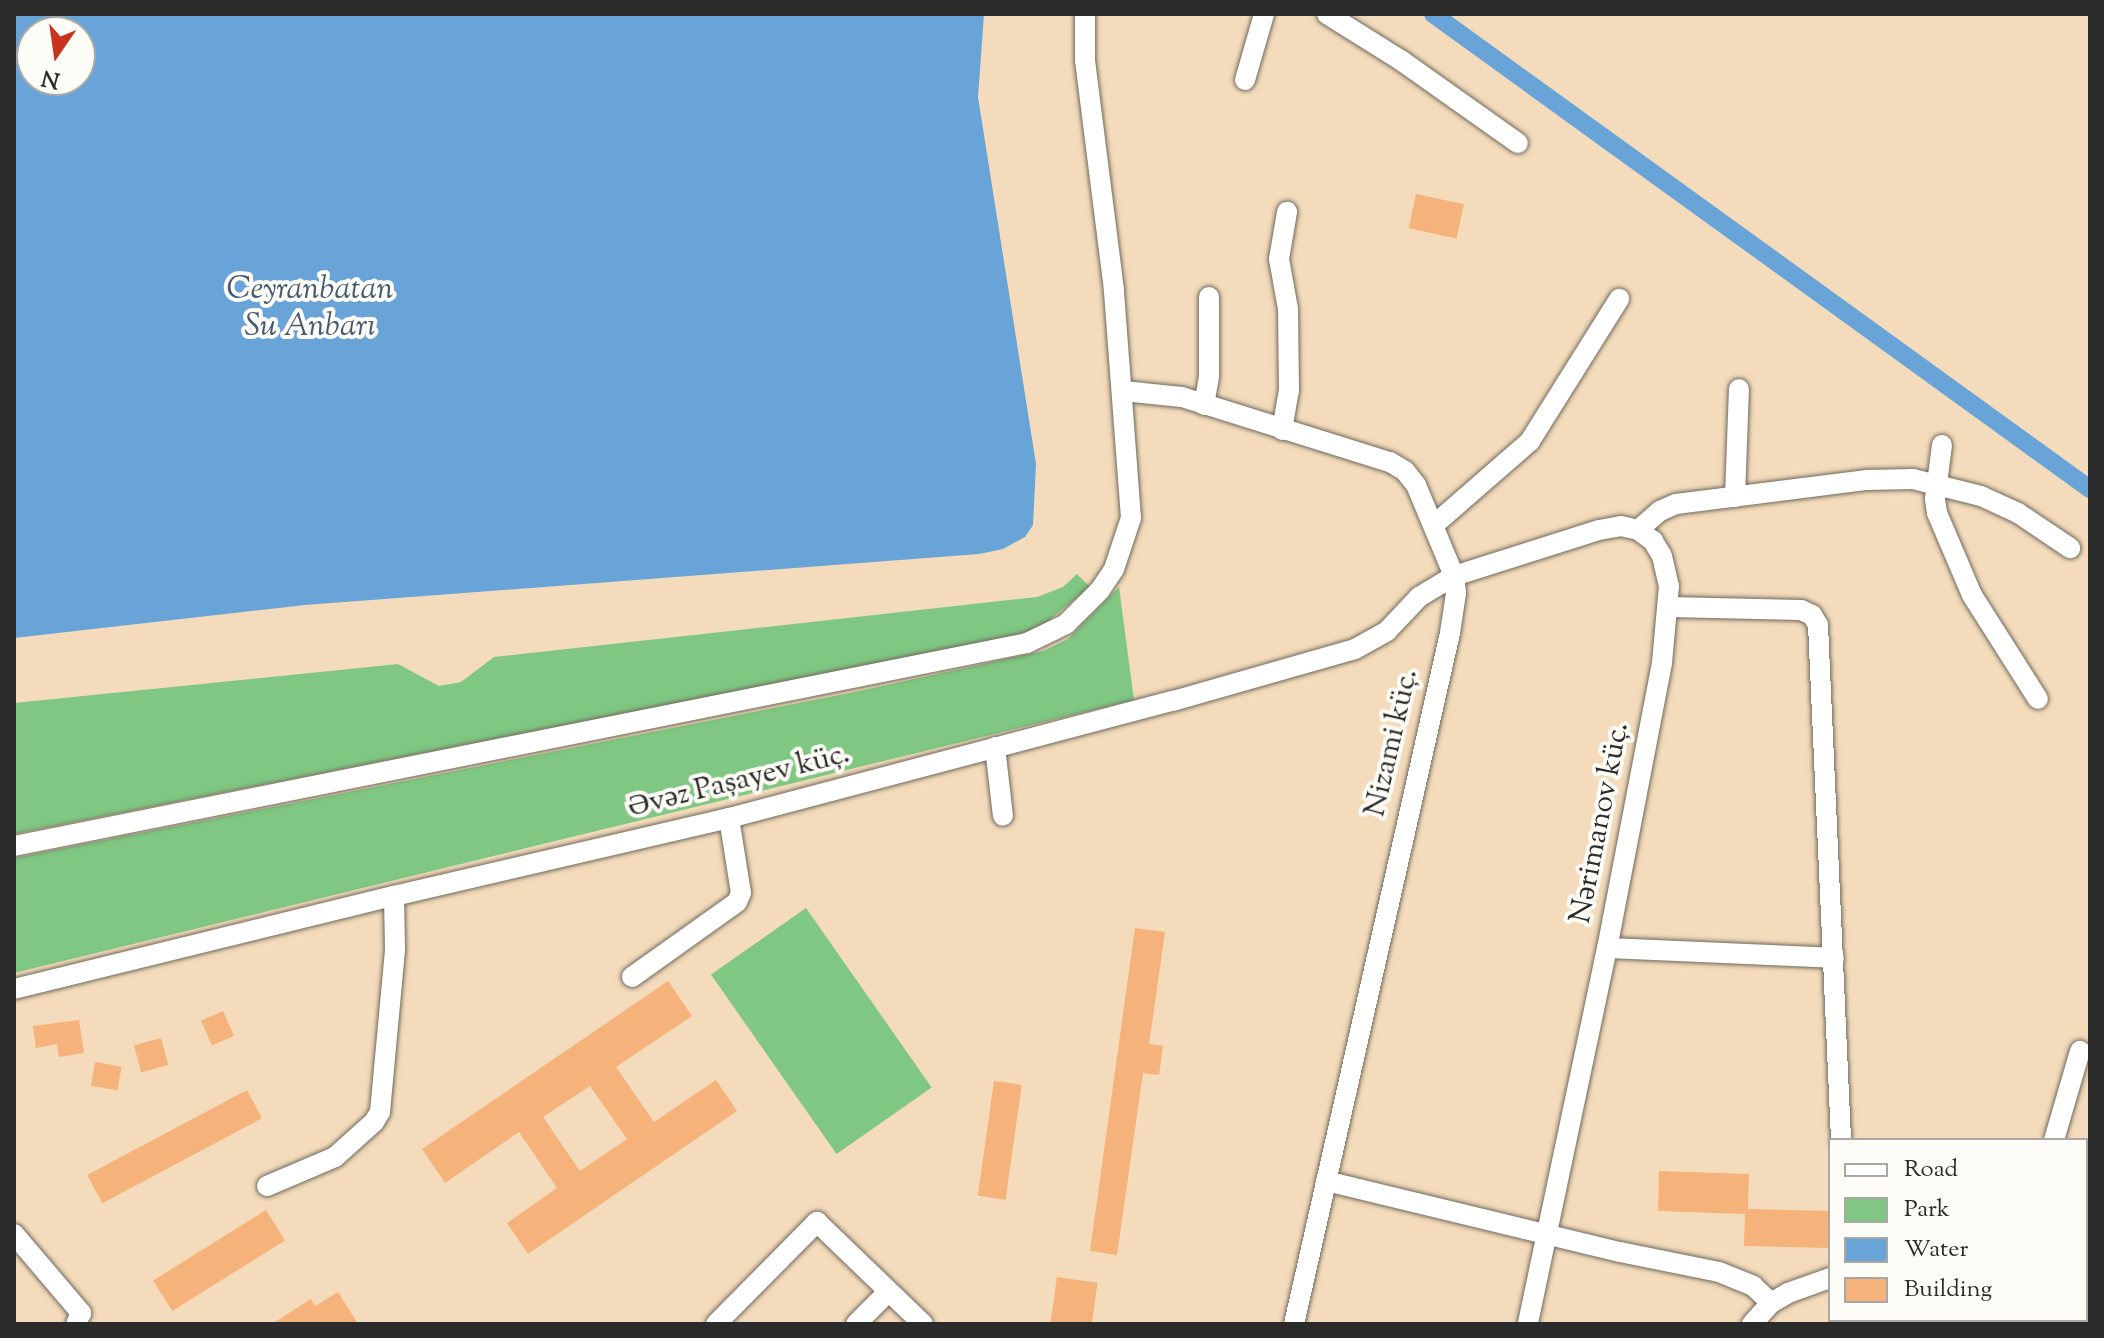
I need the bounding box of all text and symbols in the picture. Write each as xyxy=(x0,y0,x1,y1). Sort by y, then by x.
north arrow xyxy=(16,16,96,96)
text: N xyxy=(39,60,63,95)
water label: Ceyranbatan Su Anbarı xyxy=(227,272,393,347)
street label: Nizami küç. xyxy=(1359,666,1427,820)
street label: Nərimanov küç. xyxy=(1564,719,1638,927)
street label: Əvəz Paşayev küç. xyxy=(624,737,854,827)
legend xyxy=(1828,1138,2088,1322)
text: Road xyxy=(1904,1153,1958,1187)
text: Park xyxy=(1904,1193,1950,1227)
text: Water xyxy=(1904,1233,1968,1267)
text: Building xyxy=(1904,1273,1992,1307)

